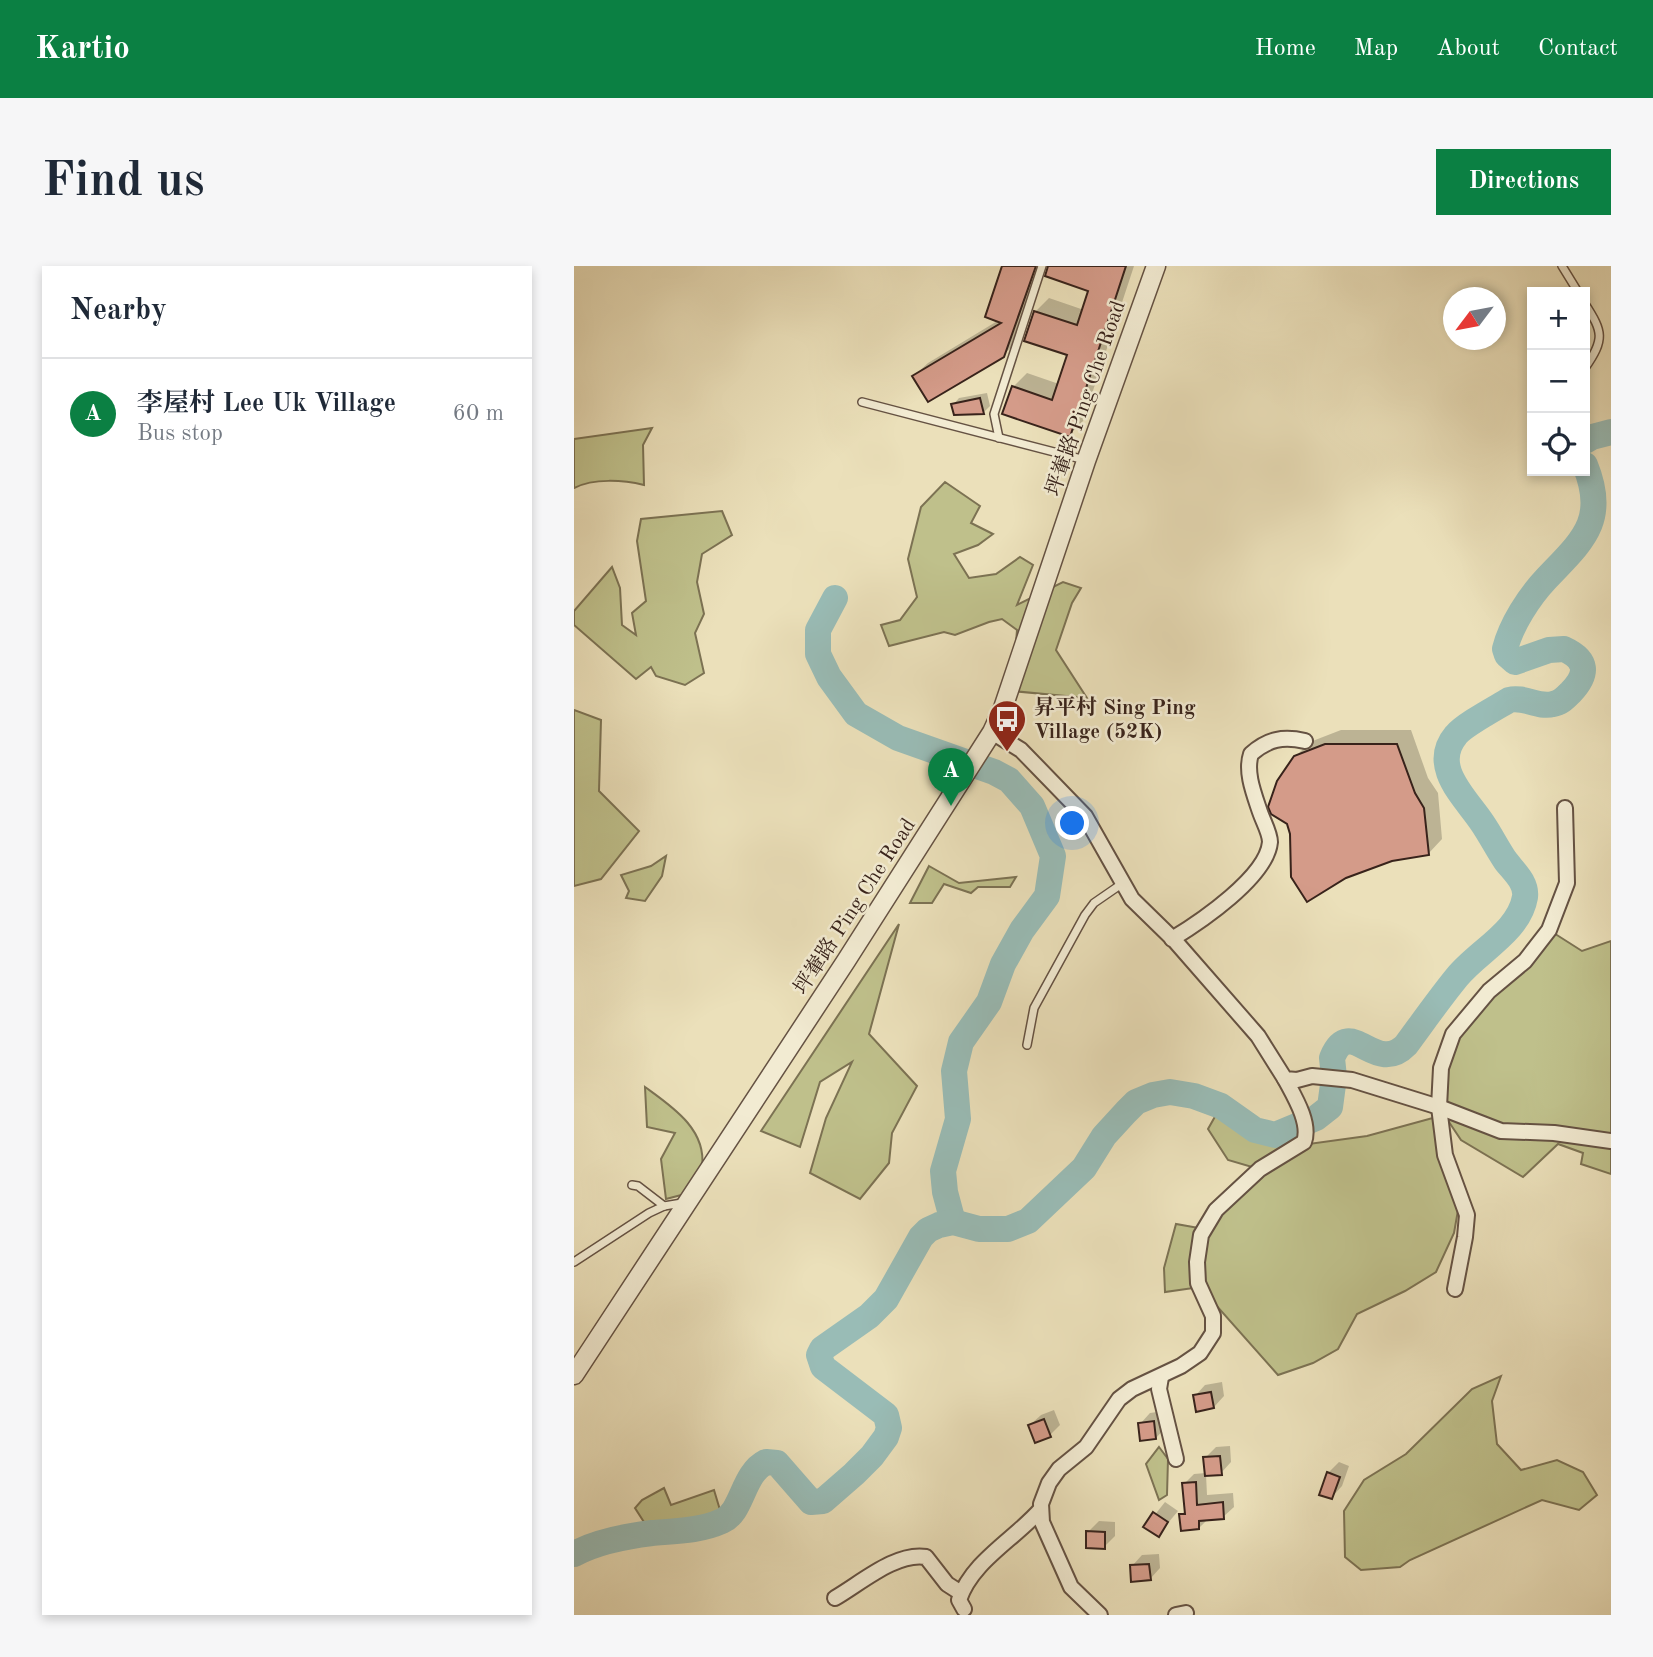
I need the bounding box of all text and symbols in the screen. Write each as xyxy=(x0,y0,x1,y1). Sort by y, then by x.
text: Kartio xyxy=(35,33,130,66)
text: Home xyxy=(1255,37,1316,61)
text: Map xyxy=(1354,37,1398,61)
text: About xyxy=(1436,37,1500,61)
text: Contact xyxy=(1538,37,1618,61)
button: Directions xyxy=(1436,149,1611,215)
text: Find us xyxy=(42,158,205,207)
north arrow xyxy=(1443,287,1506,350)
map controls xyxy=(1527,287,1590,476)
button: + xyxy=(1527,287,1590,350)
text: Nearby xyxy=(70,296,167,326)
street label: 坪輋路 Ping Che Road xyxy=(1041,297,1130,499)
button: − xyxy=(1527,350,1590,413)
text: 李屋村 Lee Uk Village xyxy=(137,391,396,417)
text: A xyxy=(84,402,102,425)
text: 60 m xyxy=(453,402,504,425)
button: locate xyxy=(1527,413,1590,476)
text: Bus stop xyxy=(137,422,223,445)
place label: 昇平村 Sing Ping Village (52K) xyxy=(1034,696,1196,743)
bus stop icon: 昇平村 Sing Ping Village (52K) xyxy=(986,698,1028,753)
pin: A xyxy=(928,748,974,806)
your location xyxy=(1055,806,1089,840)
street label: 坪輋路 Ping Che Road xyxy=(789,814,920,999)

